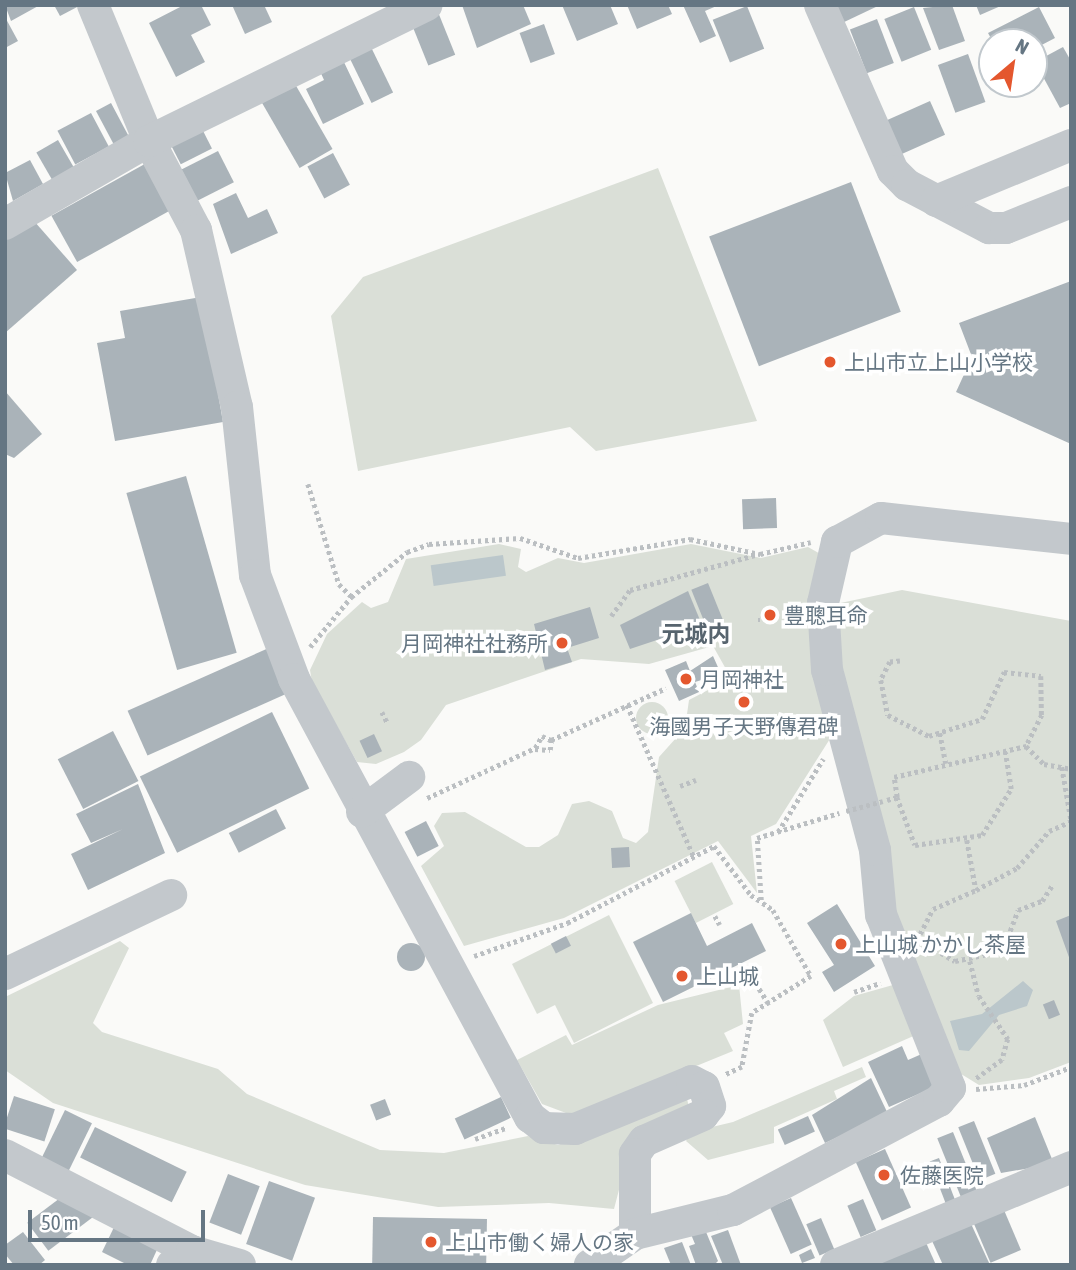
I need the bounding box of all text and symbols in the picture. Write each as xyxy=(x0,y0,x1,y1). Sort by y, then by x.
north arrow xyxy=(978,28,1048,98)
text: N xyxy=(1012,34,1032,59)
place label: 上山市立上山小学校 xyxy=(844,349,1033,375)
marker: 上山市立上山小学校 xyxy=(822,354,838,370)
place label: 豊聰耳命 xyxy=(784,602,868,628)
marker: 豊聰耳命 xyxy=(762,607,778,623)
district label: 元城内 xyxy=(662,620,730,648)
place label: 月岡神社社務所 xyxy=(401,630,548,656)
marker: 月岡神社社務所 xyxy=(554,635,570,651)
place label: 月岡神社 xyxy=(700,666,784,692)
marker: 月岡神社 xyxy=(678,671,694,687)
marker: 海國男子天野傳君碑 xyxy=(736,694,752,710)
place label: 海國男子天野傳君碑 xyxy=(650,713,838,739)
place label: 上山城 かかし茶屋 xyxy=(855,931,1026,957)
marker: 上山城 かかし茶屋 xyxy=(833,936,849,952)
place label: 上山城 xyxy=(696,963,759,989)
marker: 上山城 xyxy=(674,968,690,984)
place label: 佐藤医院 xyxy=(900,1162,984,1188)
marker: 佐藤医院 xyxy=(874,1165,894,1185)
scale bar xyxy=(32,1196,208,1240)
text: 50 m xyxy=(41,1210,79,1234)
place label: 上山市働く婦人の家 xyxy=(445,1229,634,1255)
marker: 上山市働く婦人の家 xyxy=(423,1234,439,1250)

